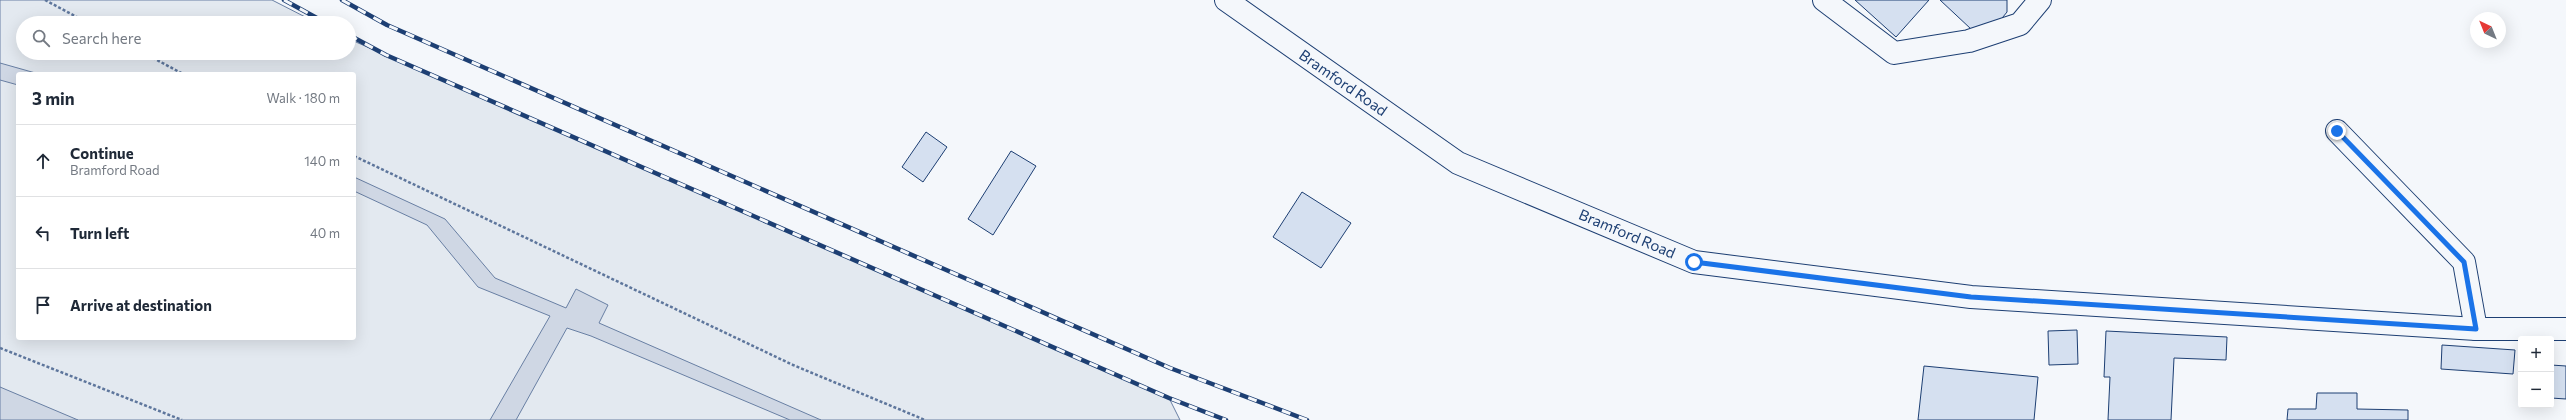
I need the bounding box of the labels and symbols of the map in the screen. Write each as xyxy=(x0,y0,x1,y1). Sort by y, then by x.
north arrow xyxy=(2470,12,2506,48)
street label: Bramford Road xyxy=(1296,45,1391,119)
route end xyxy=(2328,122,2346,140)
street label: Bramford Road xyxy=(1576,205,1678,262)
route start xyxy=(1685,253,1703,271)

